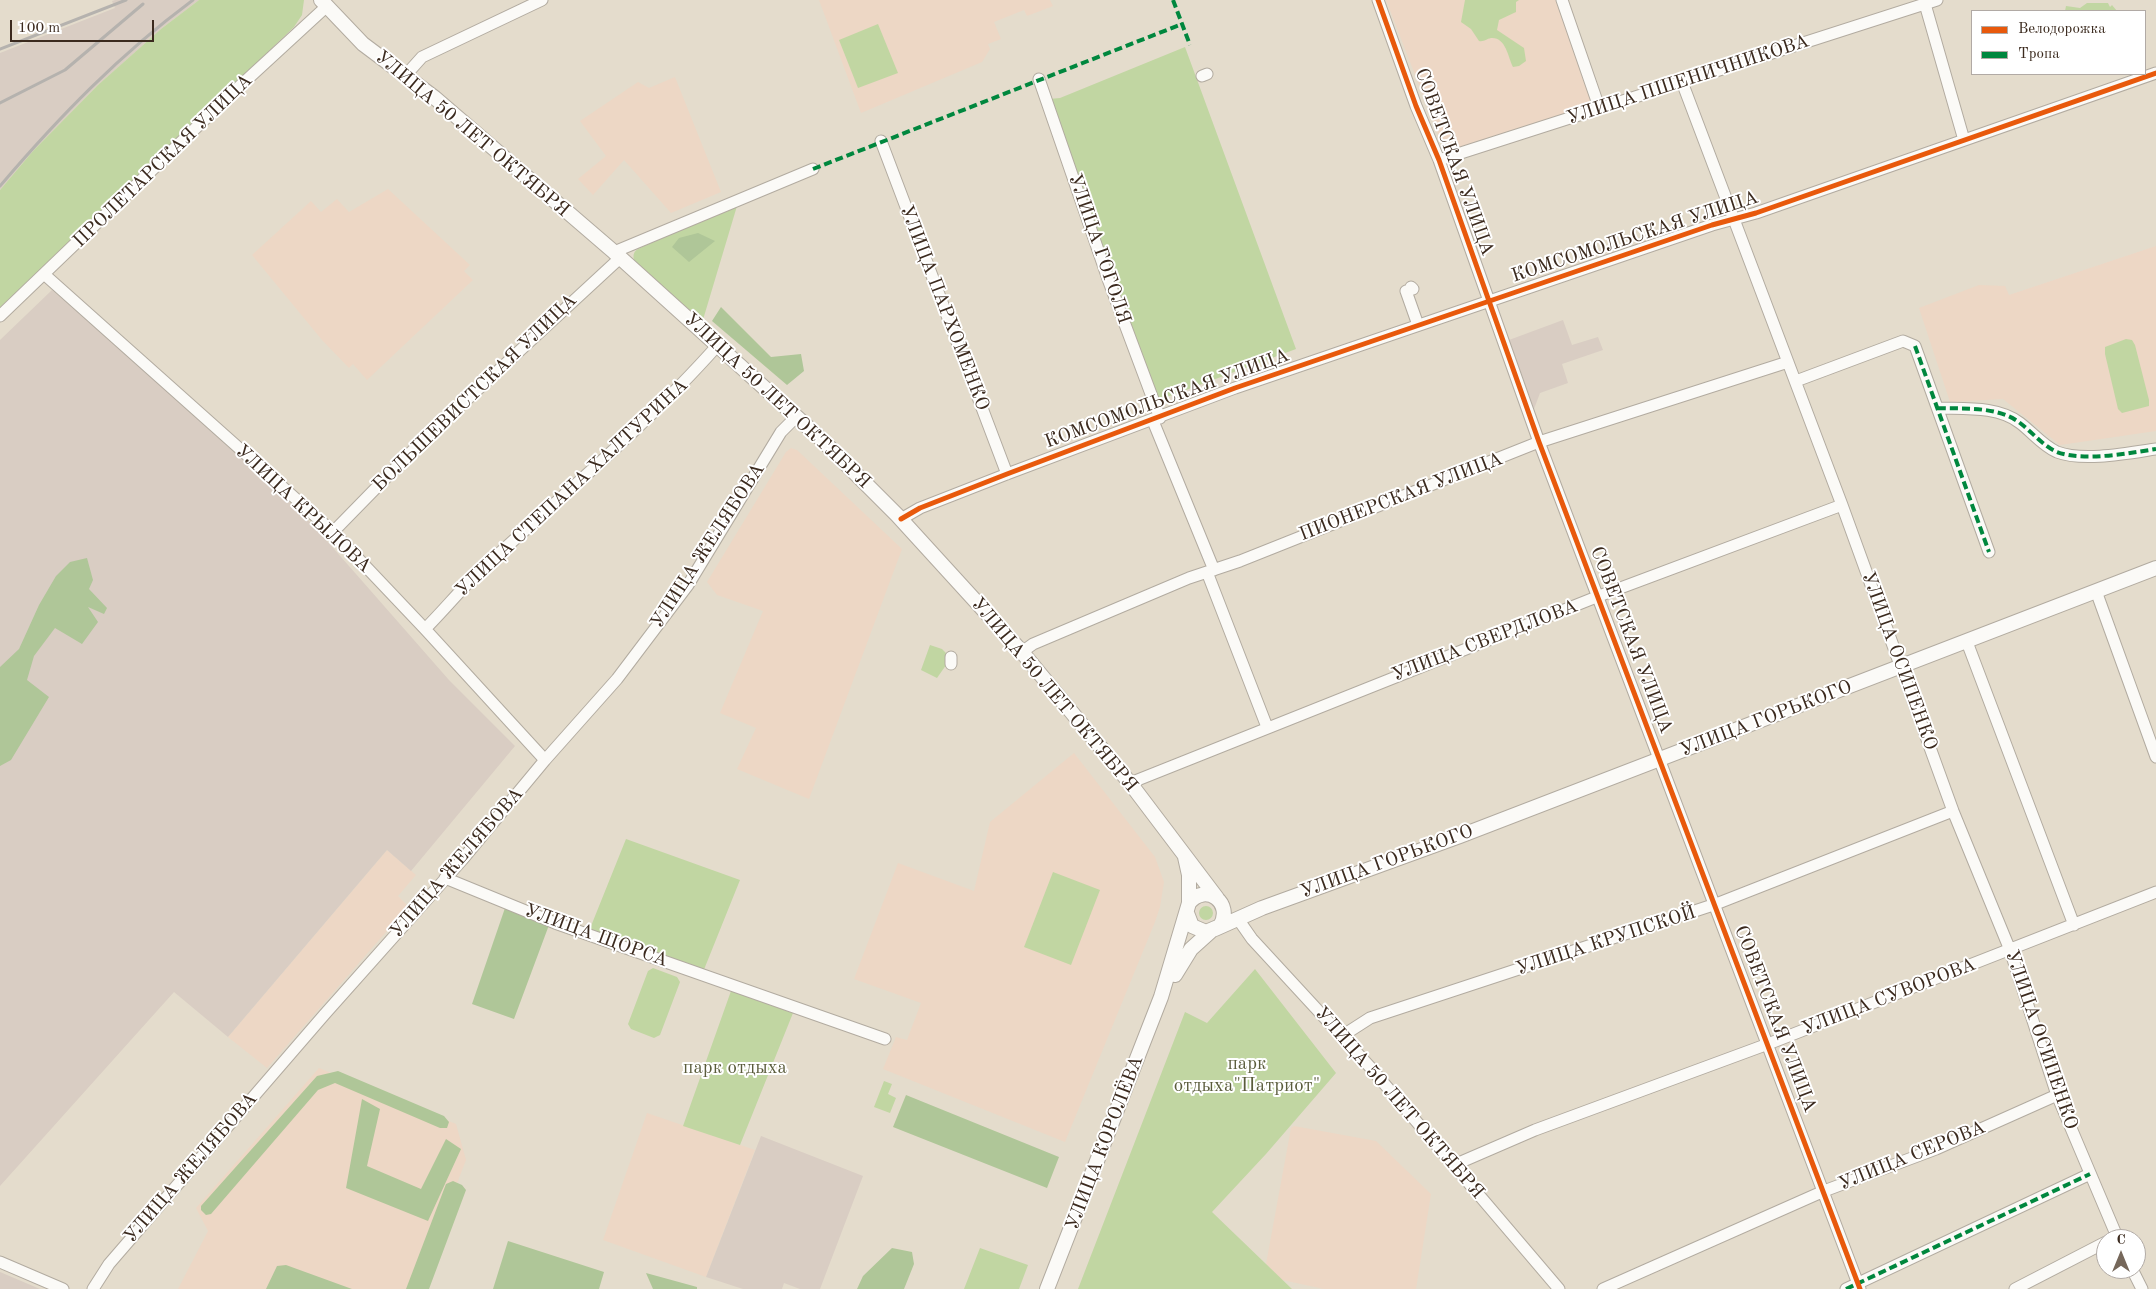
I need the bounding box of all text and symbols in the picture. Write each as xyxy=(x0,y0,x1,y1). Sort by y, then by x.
scale bar xyxy=(12,10,156,42)
legend xyxy=(1971,10,2146,75)
text: 100 m xyxy=(18,21,60,36)
text: Велодорожка xyxy=(2018,22,2106,37)
street label: УЛИЦА ПШЕНИЧНИКОВА xyxy=(1564,30,1812,130)
street label: УЛИЦА 50 ЛЕТ ОКТЯБРЯ xyxy=(370,46,574,222)
text: Тропа xyxy=(2018,47,2060,62)
street label: СОВЕТСКАЯ УЛИЦА xyxy=(1409,65,1499,259)
street label: ПРОЛЕТАРСКАЯ УЛИЦА xyxy=(69,69,257,253)
street label: УЛИЦА ГОГОЛЯ xyxy=(1063,171,1135,327)
street label: КОМСОМОЛЬСКАЯ УЛИЦА xyxy=(1509,186,1761,288)
street label: УЛИЦА ПАРХОМЕНКО xyxy=(894,202,994,414)
street label: БОЛЬШЕВИСТСКАЯ УЛИЦА xyxy=(368,289,582,497)
street label: УЛИЦА 50 ЛЕТ ОКТЯБРЯ xyxy=(679,308,875,494)
street label: КОМСОМОЛЬСКАЯ УЛИЦА xyxy=(1042,344,1292,454)
street label: УЛИЦА СТЕПАНА ХАЛТУРИНА xyxy=(451,374,693,602)
street label: УЛИЦА КРЫЛОВА xyxy=(230,440,376,578)
street label: ПИОНЕРСКАЯ УЛИЦА xyxy=(1296,448,1506,546)
street label: УЛИЦА ЖЕЛЯБОВА xyxy=(646,459,770,633)
street label: СОВЕТСКАЯ УЛИЦА xyxy=(1585,543,1677,737)
street label: УЛИЦА ОСИПЕНКО xyxy=(1856,569,1942,753)
street label: УЛИЦА 50 ЛЕТ ОКТЯБРЯ xyxy=(966,593,1142,797)
street label: УЛИЦА СВЕРДЛОВА xyxy=(1389,595,1581,687)
street label: УЛИЦА ГОРЬКОГО xyxy=(1677,676,1855,762)
street label: УЛИЦА ЖЕЛЯБОВА xyxy=(385,783,529,943)
street label: УЛИЦА ГОРЬКОГО xyxy=(1297,820,1477,904)
street label: УЛИЦА ЩОРСА xyxy=(521,899,671,973)
street label: УЛИЦА КРУПСКОЙ xyxy=(1513,901,1699,981)
street label: СОВЕТСКАЯ УЛИЦА xyxy=(1729,922,1821,1116)
street label: УЛИЦА ОСИПЕНКО xyxy=(2000,947,2082,1133)
street label: УЛИЦА СУВОРОВА xyxy=(1799,953,1979,1041)
street label: УЛИЦА 50 ЛЕТ ОКТЯБРЯ xyxy=(1309,1002,1489,1204)
street label: УЛИЦА КОРОЛЁВА xyxy=(1061,1053,1149,1233)
park label: парк отдыха"Патриот" xyxy=(1174,1053,1320,1097)
park label: парк отдыха xyxy=(683,1057,787,1079)
street label: УЛИЦА ЖЕЛЯБОВА xyxy=(119,1088,263,1248)
street label: УЛИЦА СЕРОВА xyxy=(1835,1116,1989,1196)
north arrow xyxy=(2096,1229,2146,1279)
text: С xyxy=(2116,1233,2126,1247)

